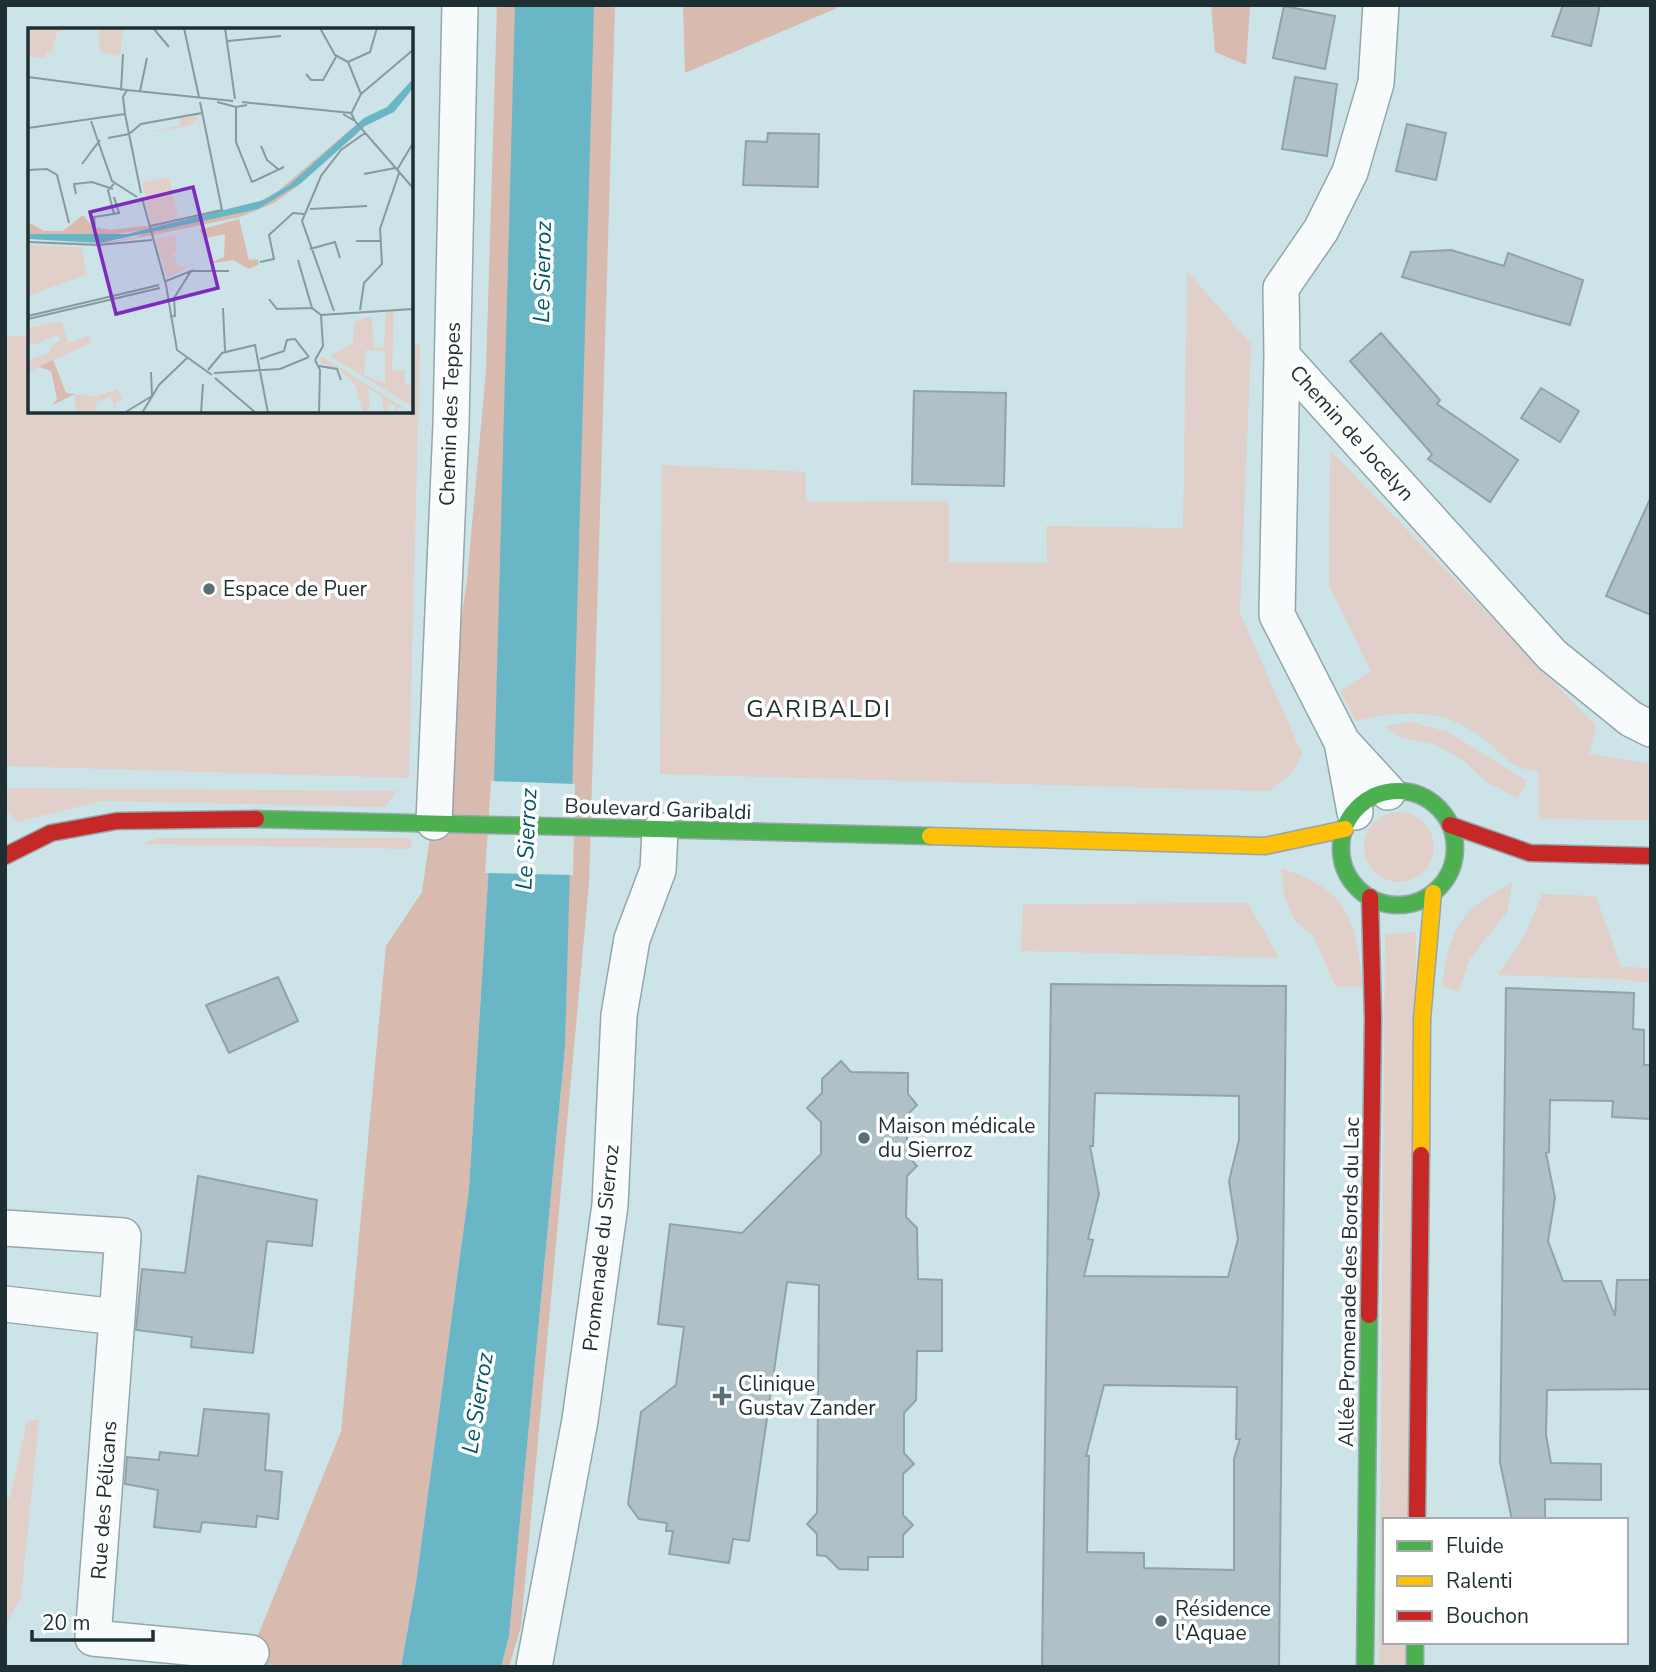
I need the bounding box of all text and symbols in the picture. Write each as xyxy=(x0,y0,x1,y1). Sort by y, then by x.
inset map xyxy=(28,28,413,413)
water label: Le Sierroz xyxy=(526,220,559,323)
street label: Chemin des Teppes xyxy=(433,321,467,507)
street label: Chemin de Jocelyn xyxy=(1283,359,1421,507)
place label: Espace de Puer xyxy=(223,575,368,603)
marker: Espace de Puer xyxy=(201,581,217,597)
district label: GARIBALDI xyxy=(746,693,892,725)
water label: Le Sierroz xyxy=(508,787,545,891)
street label: Boulevard Garibaldi xyxy=(564,792,752,826)
place label: Maison médicale du Sierroz xyxy=(878,1112,1035,1164)
street label: Allée Promenade des Bords du Lac xyxy=(1332,1116,1366,1447)
marker: Maison médicale du Sierroz xyxy=(856,1130,872,1146)
street label: Promenade du Sierroz xyxy=(576,1143,626,1353)
water label: Le Sierroz xyxy=(454,1350,501,1456)
place label: Clinique Gustav Zander xyxy=(738,1370,876,1422)
marker: Clinique Gustav Zander xyxy=(712,1386,732,1406)
street label: Rue des Pélicans xyxy=(84,1420,124,1580)
legend xyxy=(1383,1518,1628,1644)
text: Fluide xyxy=(1446,1532,1504,1560)
text: Ralenti xyxy=(1446,1567,1513,1595)
place label: Résidence l'Aquae xyxy=(1175,1595,1271,1647)
scale bar xyxy=(32,1598,152,1642)
text: Bouchon xyxy=(1446,1602,1529,1630)
text: 20 m xyxy=(42,1609,91,1637)
marker: Résidence l'Aquae xyxy=(1153,1613,1169,1629)

